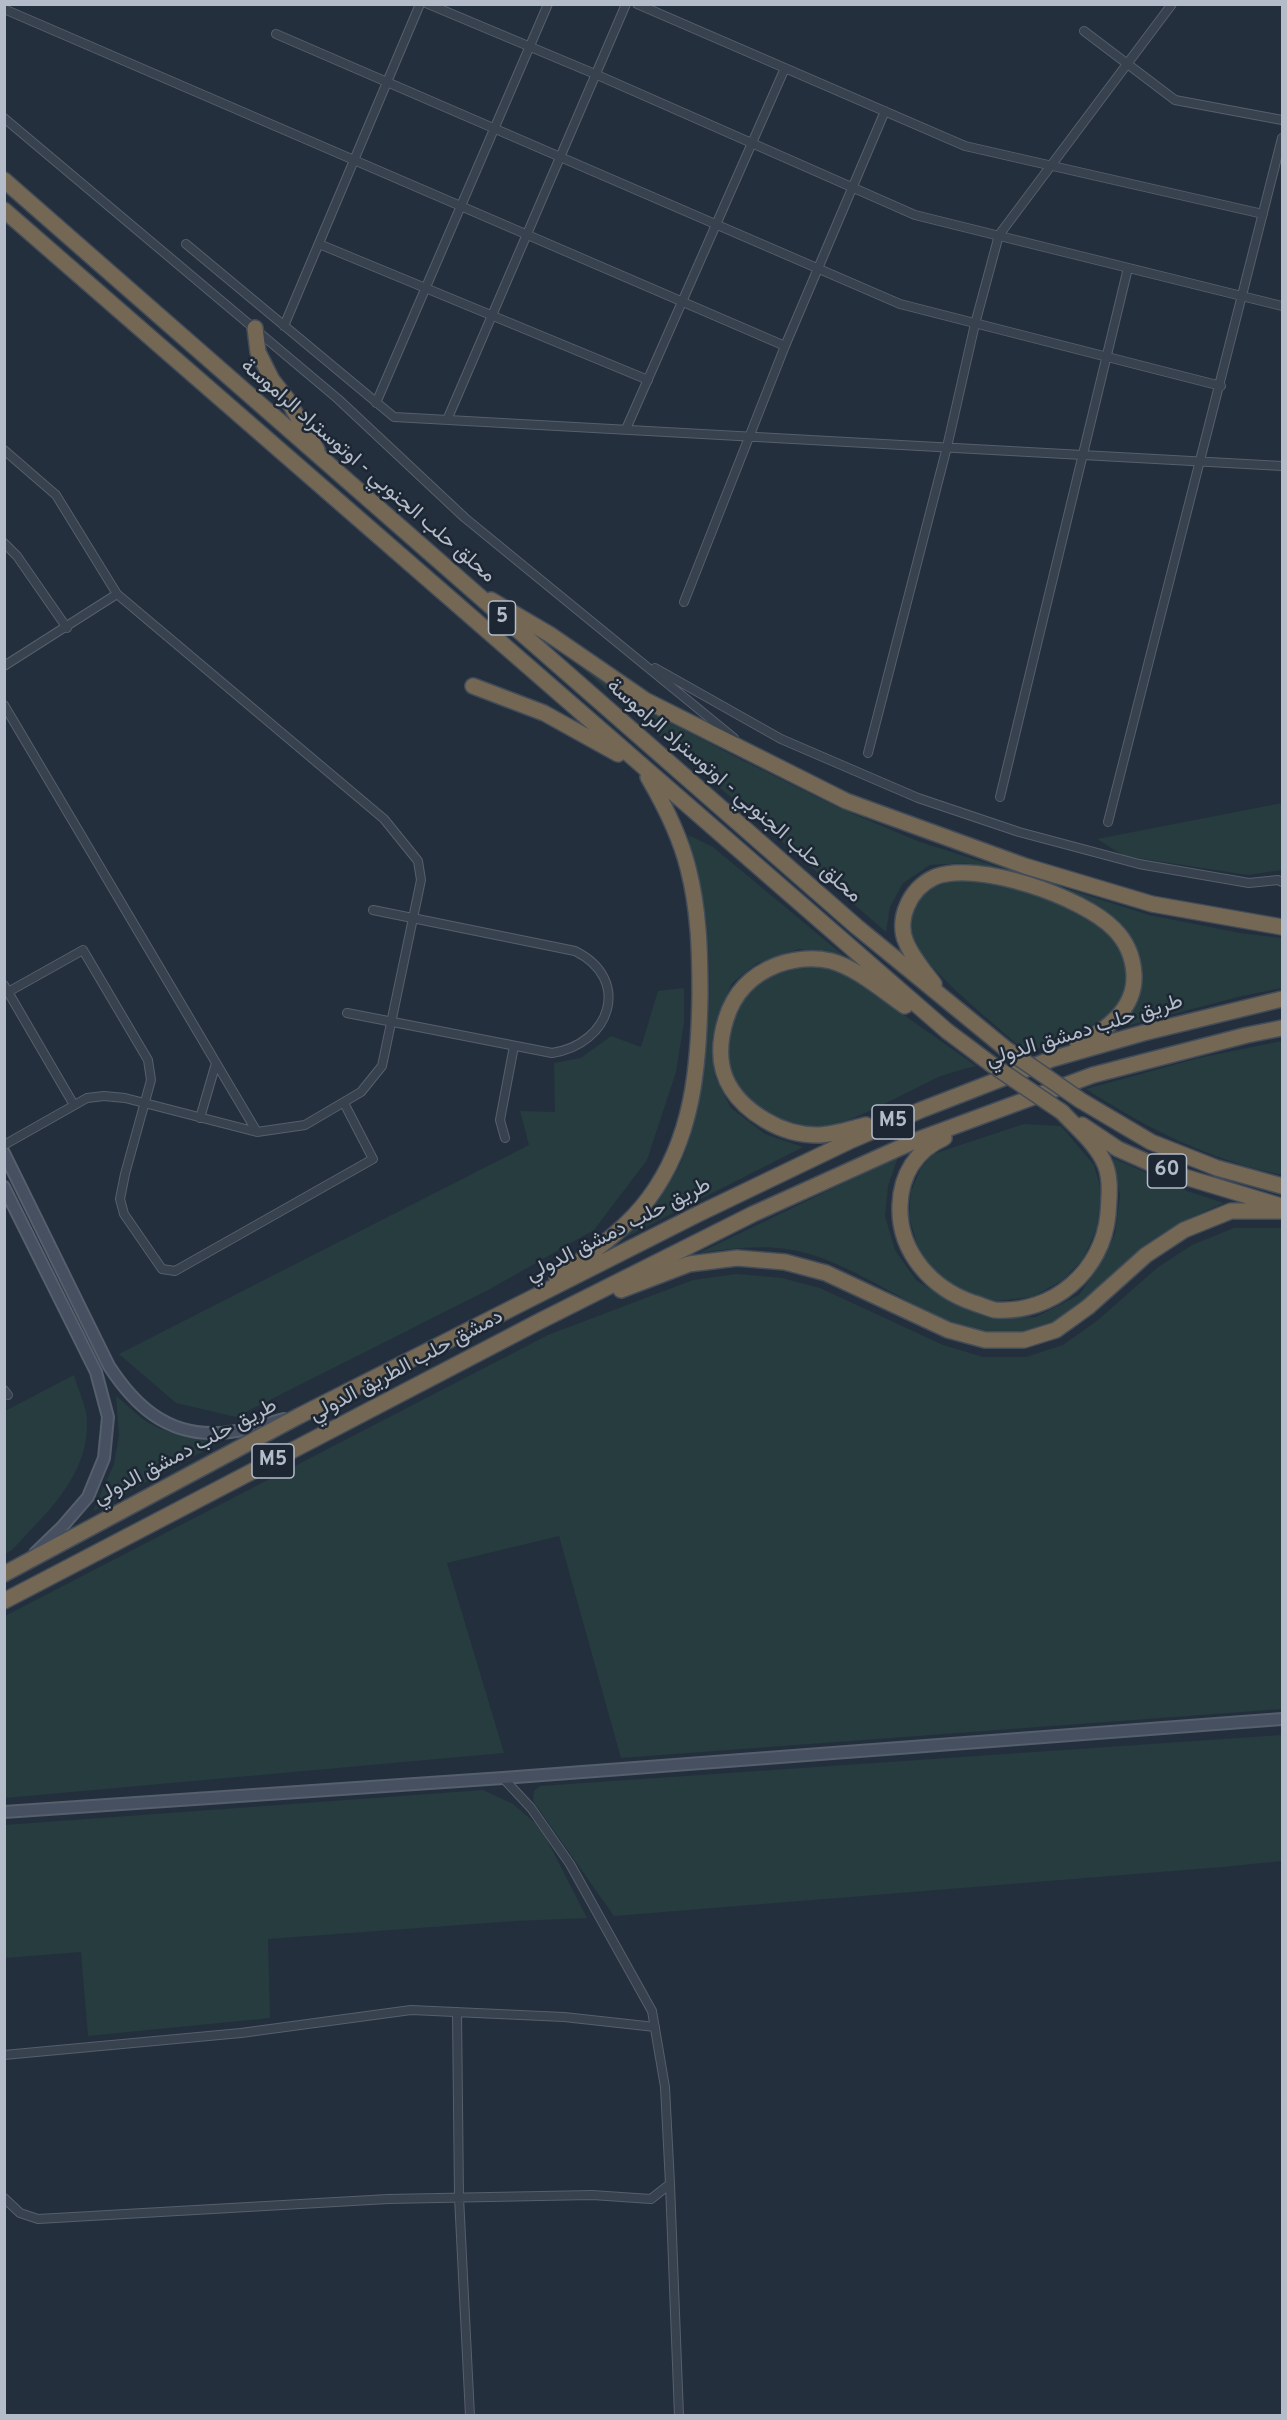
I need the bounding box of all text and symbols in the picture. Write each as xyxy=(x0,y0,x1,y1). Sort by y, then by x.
street label: محلق حلب الجنوبي - اوتوستراد الراموسة xyxy=(234,354,500,590)
road number: 5 xyxy=(488,601,516,635)
street label: محلق حلب الجنوبي - اوتوستراد الراموسة xyxy=(600,674,866,910)
street label: طريق حلب دمشق الدولي xyxy=(984,990,1186,1074)
road number: M5 xyxy=(872,1105,914,1139)
road number: 60 xyxy=(1148,1154,1186,1188)
street label: طريق حلب دمشق الدولي xyxy=(522,1173,716,1289)
street label: دمشق حلب الطريق الدولي xyxy=(306,1305,508,1429)
street label: طريق حلب دمشق الدولي xyxy=(90,1394,282,1512)
road number: M5 xyxy=(252,1444,294,1478)

